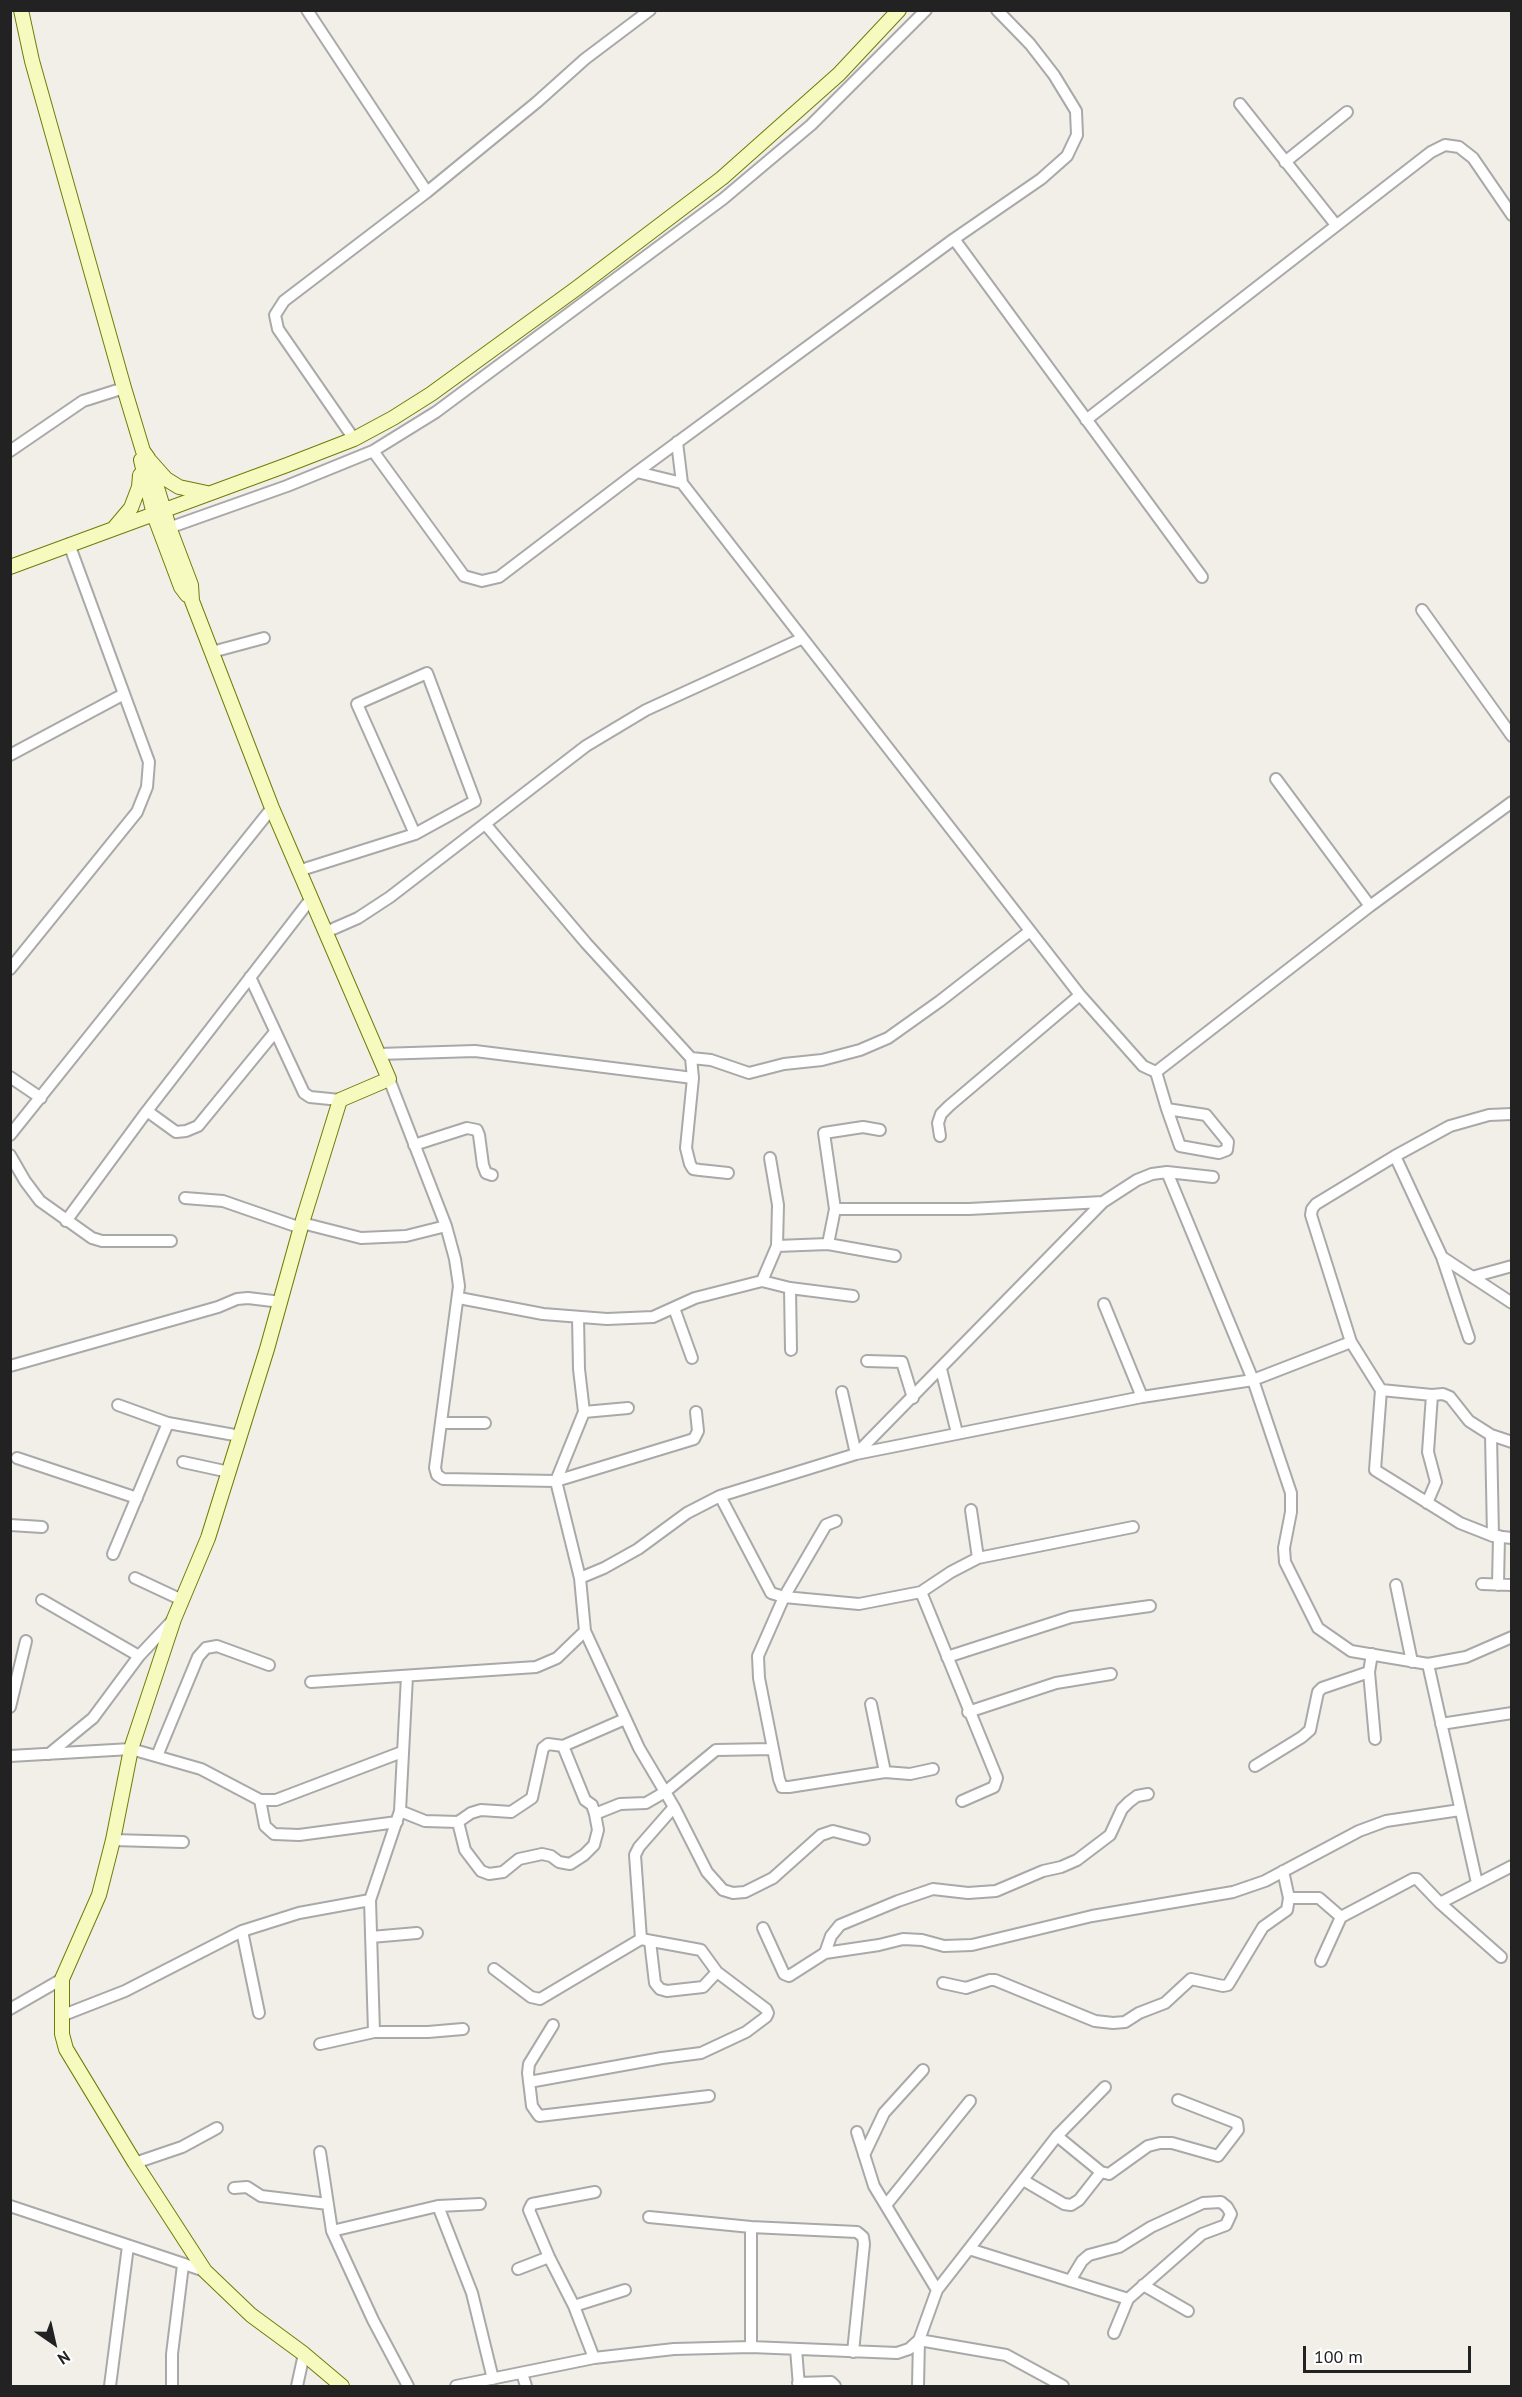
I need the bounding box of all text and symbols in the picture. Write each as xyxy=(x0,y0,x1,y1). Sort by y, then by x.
north arrow xyxy=(24,2313,84,2373)
scale bar xyxy=(1306,2334,1474,2372)
text: 100 m xyxy=(1314,2345,1363,2368)
text: N xyxy=(54,2347,74,2369)

